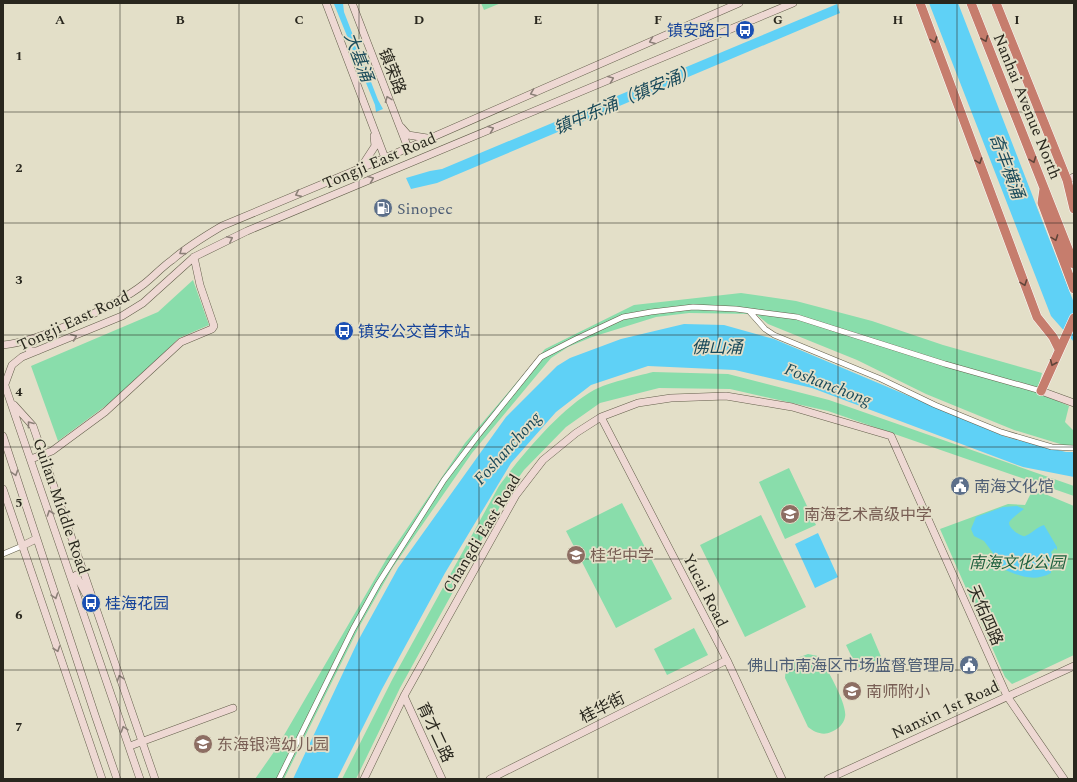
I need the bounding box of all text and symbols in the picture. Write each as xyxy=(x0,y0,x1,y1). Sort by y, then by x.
text: A xyxy=(55,10,65,30)
text: B xyxy=(175,10,185,30)
text: C xyxy=(294,10,304,30)
text: D xyxy=(414,10,424,30)
text: E xyxy=(534,10,543,30)
text: F xyxy=(654,10,662,30)
text: G xyxy=(773,10,783,30)
text: H xyxy=(893,10,904,30)
text: I xyxy=(1014,10,1020,30)
place label: 镇安路口 xyxy=(667,19,731,43)
bus stop icon: 镇安路口 xyxy=(734,19,756,41)
water label: 大基涌 xyxy=(337,29,380,88)
street label: Nanhai Avenue North xyxy=(987,30,1067,183)
one-way arrow xyxy=(649,36,656,44)
one-way arrow xyxy=(929,36,937,43)
one-way arrow xyxy=(981,36,989,43)
street label: 镇荣路 xyxy=(372,45,412,98)
text: 1 xyxy=(15,46,23,66)
water label: 镇中东涌（镇安涌） xyxy=(550,58,701,142)
one-way arrow xyxy=(608,75,615,83)
one-way arrow xyxy=(529,88,536,96)
one-way arrow xyxy=(385,95,393,102)
one-way arrow xyxy=(488,125,495,133)
street label: Tongji East Road xyxy=(319,126,440,196)
water label: 奇丰横涌 xyxy=(982,130,1031,205)
one-way arrow xyxy=(1029,157,1037,164)
text: 2 xyxy=(15,158,23,178)
one-way arrow xyxy=(974,158,982,165)
one-way arrow xyxy=(368,175,375,183)
one-way arrow xyxy=(295,190,302,198)
fuel station icon: Sinopec xyxy=(372,197,394,219)
place label: Sinopec xyxy=(397,197,453,221)
one-way arrow xyxy=(1051,235,1059,242)
one-way arrow xyxy=(226,236,233,244)
one-way arrow xyxy=(179,247,186,255)
text: 3 xyxy=(15,270,23,290)
one-way arrow xyxy=(1020,280,1028,287)
street label: Tongji East Road xyxy=(13,284,134,357)
bus stop icon: 镇安公交首末站 xyxy=(333,320,355,342)
place label: 镇安公交首末站 xyxy=(358,320,470,344)
one-way arrow xyxy=(70,334,77,342)
water label: 佛山涌 xyxy=(692,335,744,361)
water label: Foshanchong xyxy=(781,357,875,413)
one-way arrow xyxy=(1049,359,1057,366)
text: 4 xyxy=(15,382,23,402)
water label: Foshanchong xyxy=(468,406,548,491)
one-way arrow xyxy=(28,422,35,429)
street label: Guilan Middle Road xyxy=(26,435,96,578)
one-way arrow xyxy=(10,469,19,476)
street label: Changdi East Road xyxy=(437,469,527,598)
public building icon: 南海文化馆 xyxy=(949,475,971,497)
place label: 南海文化馆 xyxy=(974,475,1054,499)
text: 5 xyxy=(15,493,23,513)
school or university icon: 南海艺术高级中学 xyxy=(779,503,801,525)
place label: 南海艺术高级中学 xyxy=(804,503,932,527)
one-way arrow xyxy=(46,510,54,517)
school or university icon: 桂华中学 xyxy=(565,544,587,566)
place label: 桂华中学 xyxy=(590,544,654,568)
street label: Yucai Road xyxy=(676,549,734,632)
park label: 南海文化公园 xyxy=(969,551,1067,575)
street label: 天佑四路 xyxy=(961,581,1009,650)
bus stop icon: 桂海花园 xyxy=(80,592,102,614)
place label: 桂海花园 xyxy=(105,592,169,616)
one-way arrow xyxy=(51,593,59,600)
text: 6 xyxy=(15,605,23,625)
one-way arrow xyxy=(53,645,61,652)
place label: 佛山市南海区市场监督管理局 xyxy=(747,654,955,678)
public building icon: 佛山市南海区市场监督管理局 xyxy=(958,654,980,676)
street label: Nanxin 1st Road xyxy=(888,674,1003,745)
one-way arrow xyxy=(116,675,125,682)
school or university icon: 南师附小 xyxy=(841,680,863,702)
place label: 南师附小 xyxy=(866,680,930,704)
street label: 桂华街 xyxy=(576,686,629,729)
street label: 育才二路 xyxy=(411,698,459,767)
text: 7 xyxy=(15,717,23,737)
one-way arrow xyxy=(120,725,129,732)
school or university icon: 东海银湾幼儿园 xyxy=(192,733,214,755)
place label: 东海银湾幼儿园 xyxy=(217,733,329,757)

